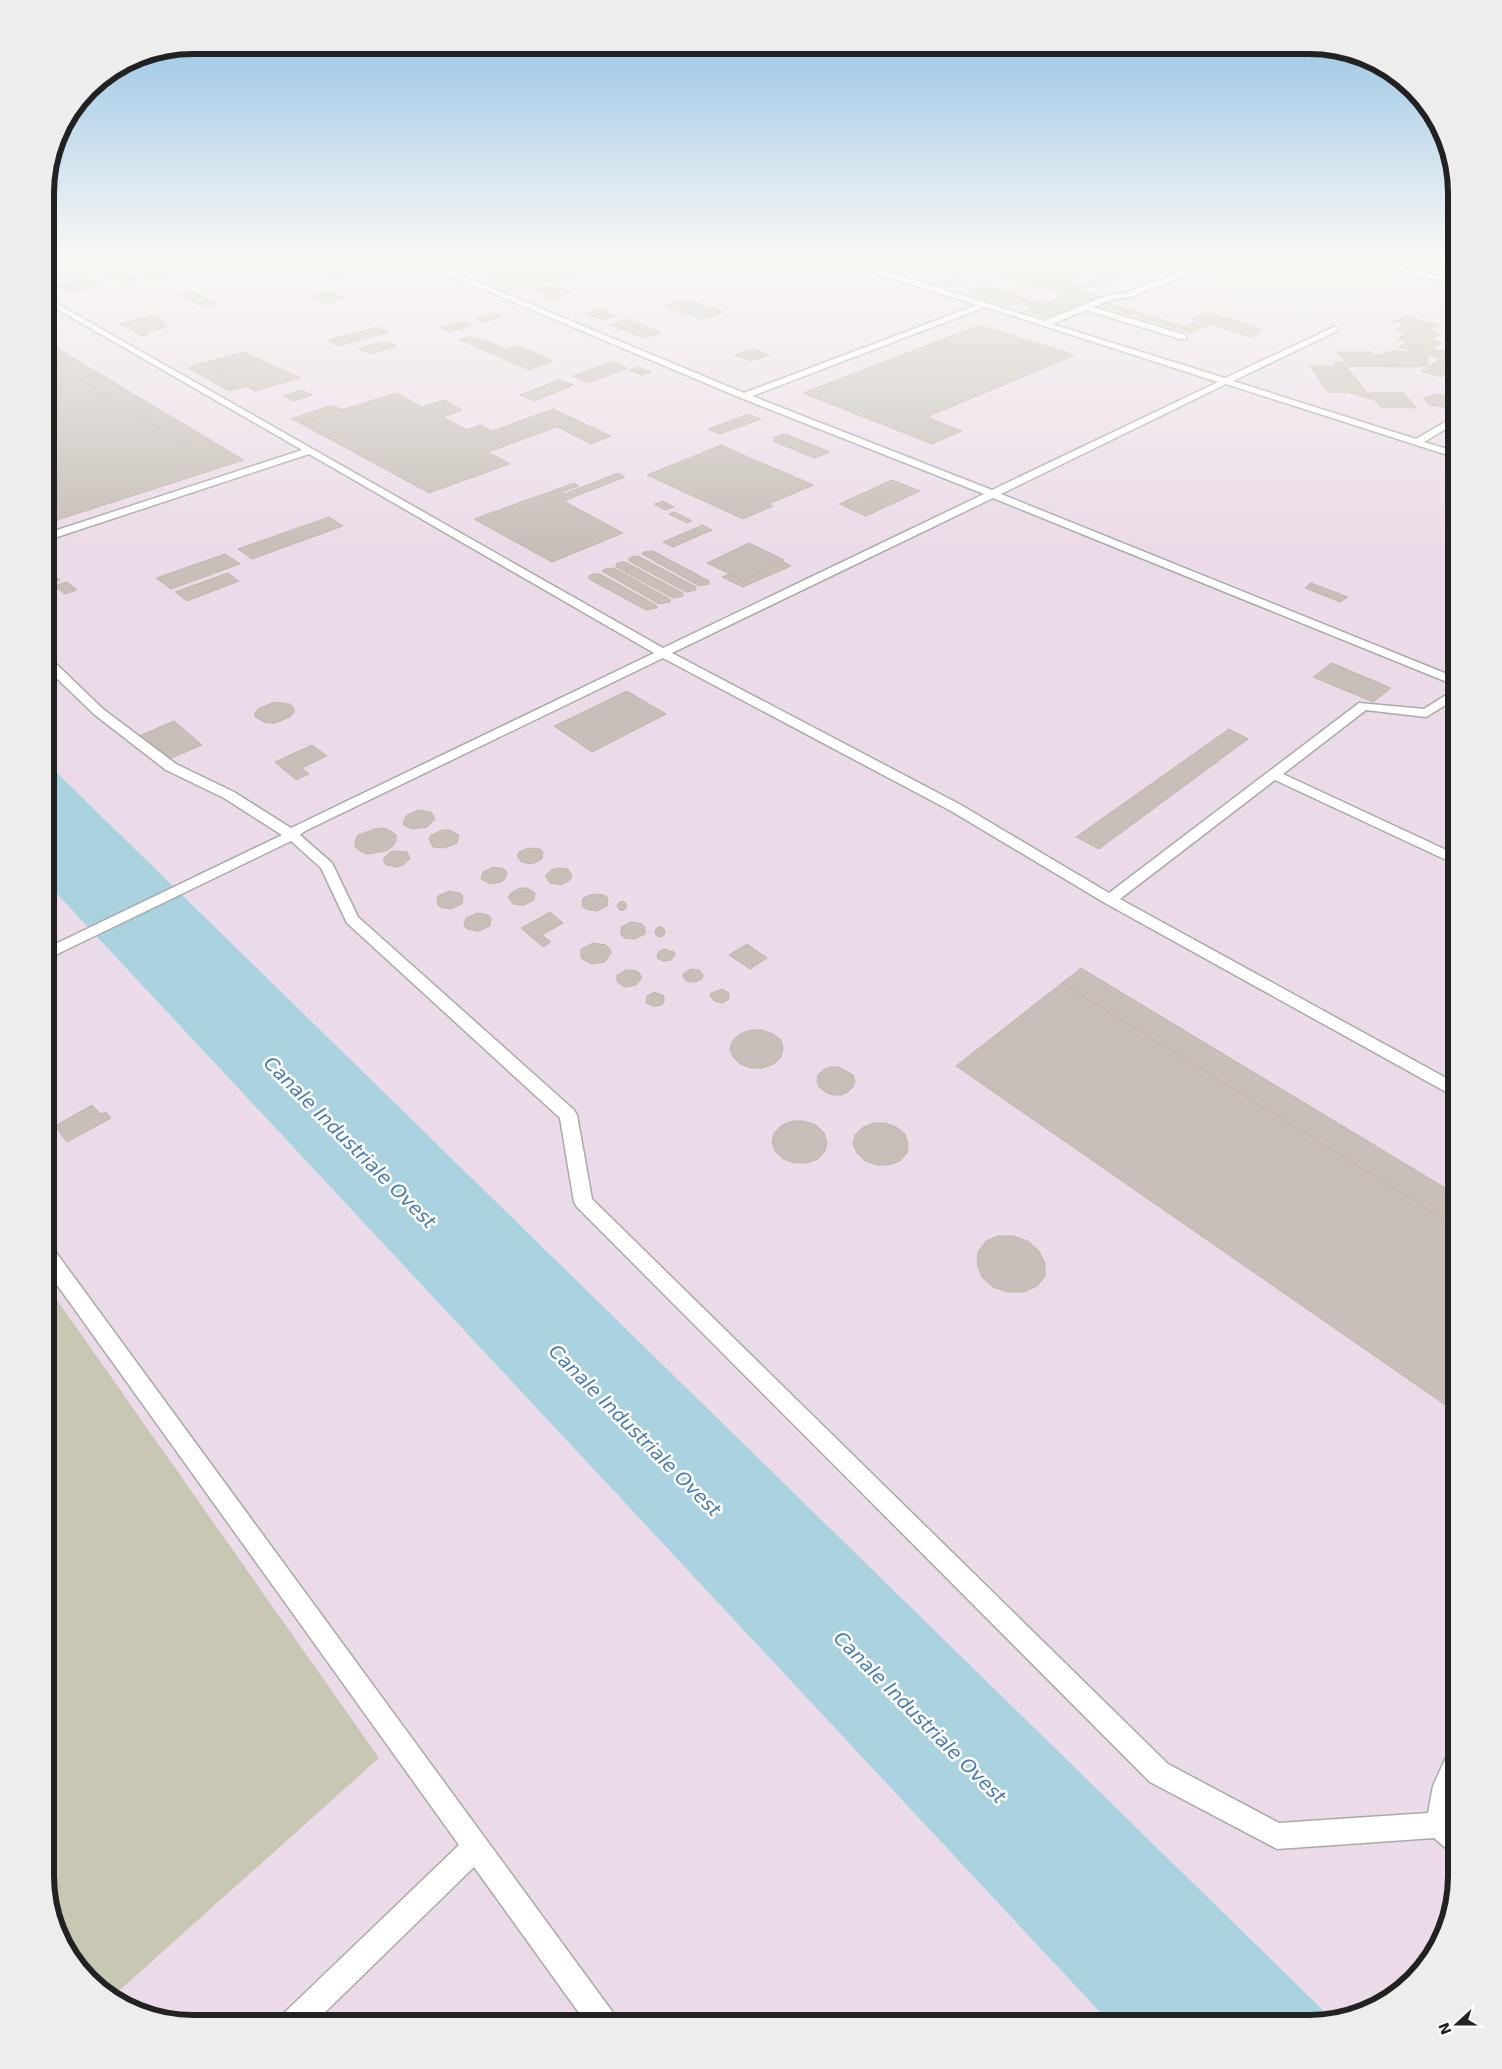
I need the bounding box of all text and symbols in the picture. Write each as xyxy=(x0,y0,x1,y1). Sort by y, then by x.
water label: Canale Industriale Ovest xyxy=(260,1052,441,1233)
water label: Canale Industriale Ovest xyxy=(545,1340,726,1521)
water label: Canale Industriale Ovest xyxy=(830,1627,1011,1808)
north arrow xyxy=(1432,1999,1482,2049)
text: N xyxy=(1435,2020,1454,2037)

